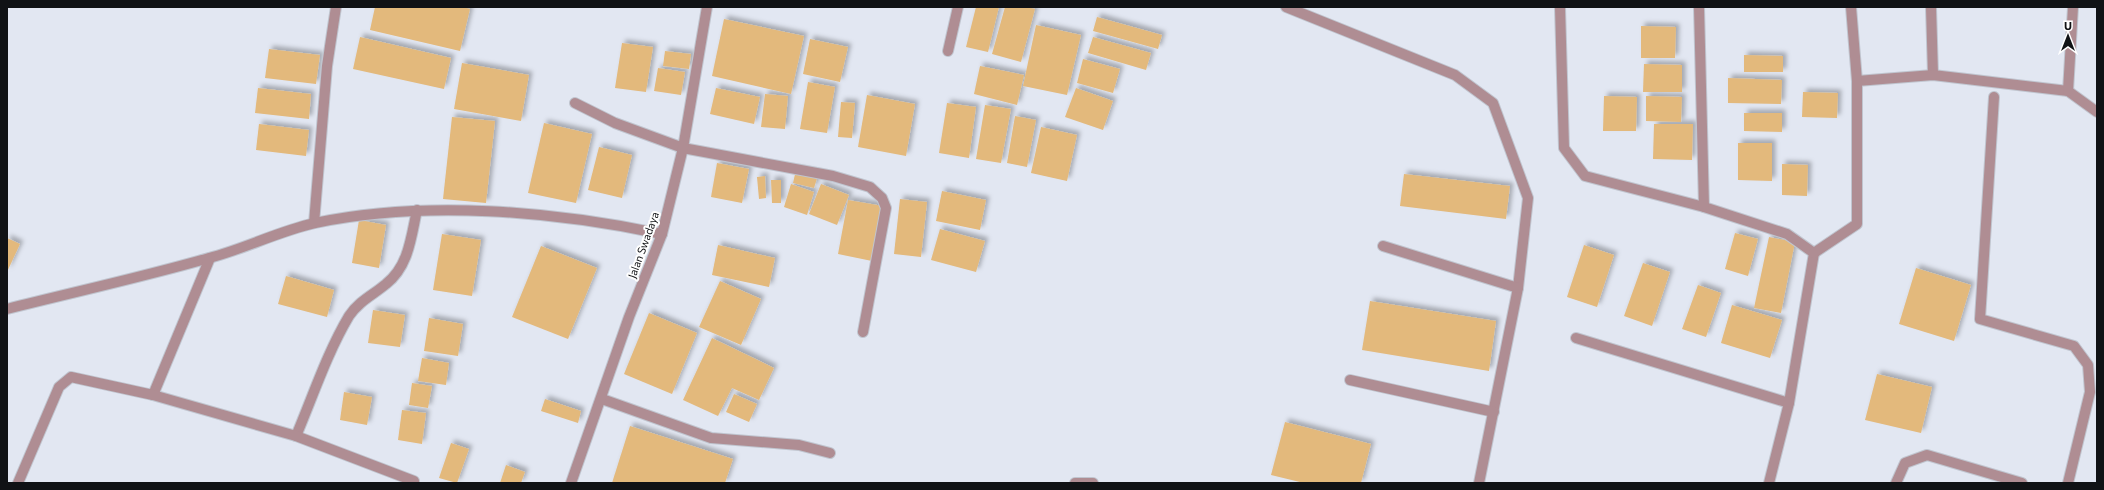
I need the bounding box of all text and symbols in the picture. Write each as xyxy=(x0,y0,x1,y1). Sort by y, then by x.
north arrow xyxy=(2048,16,2088,56)
text: U xyxy=(2064,19,2072,32)
street label: Jalan Swadaya xyxy=(625,210,662,280)

